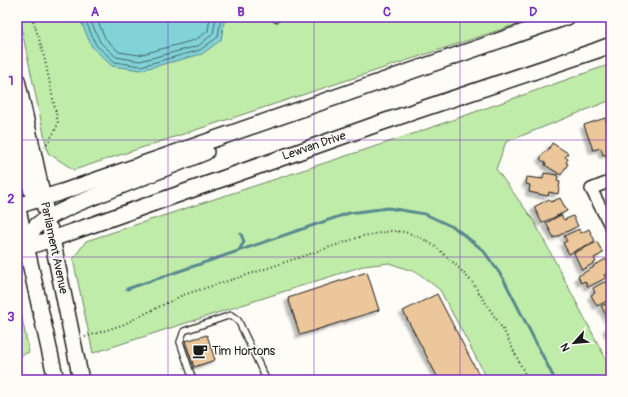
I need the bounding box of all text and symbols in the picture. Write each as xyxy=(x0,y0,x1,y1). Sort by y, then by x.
text: A xyxy=(91,4,100,20)
text: B xyxy=(237,4,245,20)
text: C xyxy=(383,4,391,20)
text: D xyxy=(529,4,537,20)
text: 1 xyxy=(8,73,14,89)
street label: Lewvan Drive xyxy=(280,128,348,164)
text: 2 xyxy=(7,191,15,207)
street label: Parliament Avenue xyxy=(37,201,71,296)
text: 3 xyxy=(7,309,15,325)
north arrow xyxy=(554,323,594,363)
text: N xyxy=(558,341,573,354)
cafe icon: Tim Hortons xyxy=(191,342,209,360)
place label: Tim Hortons xyxy=(212,344,276,359)

